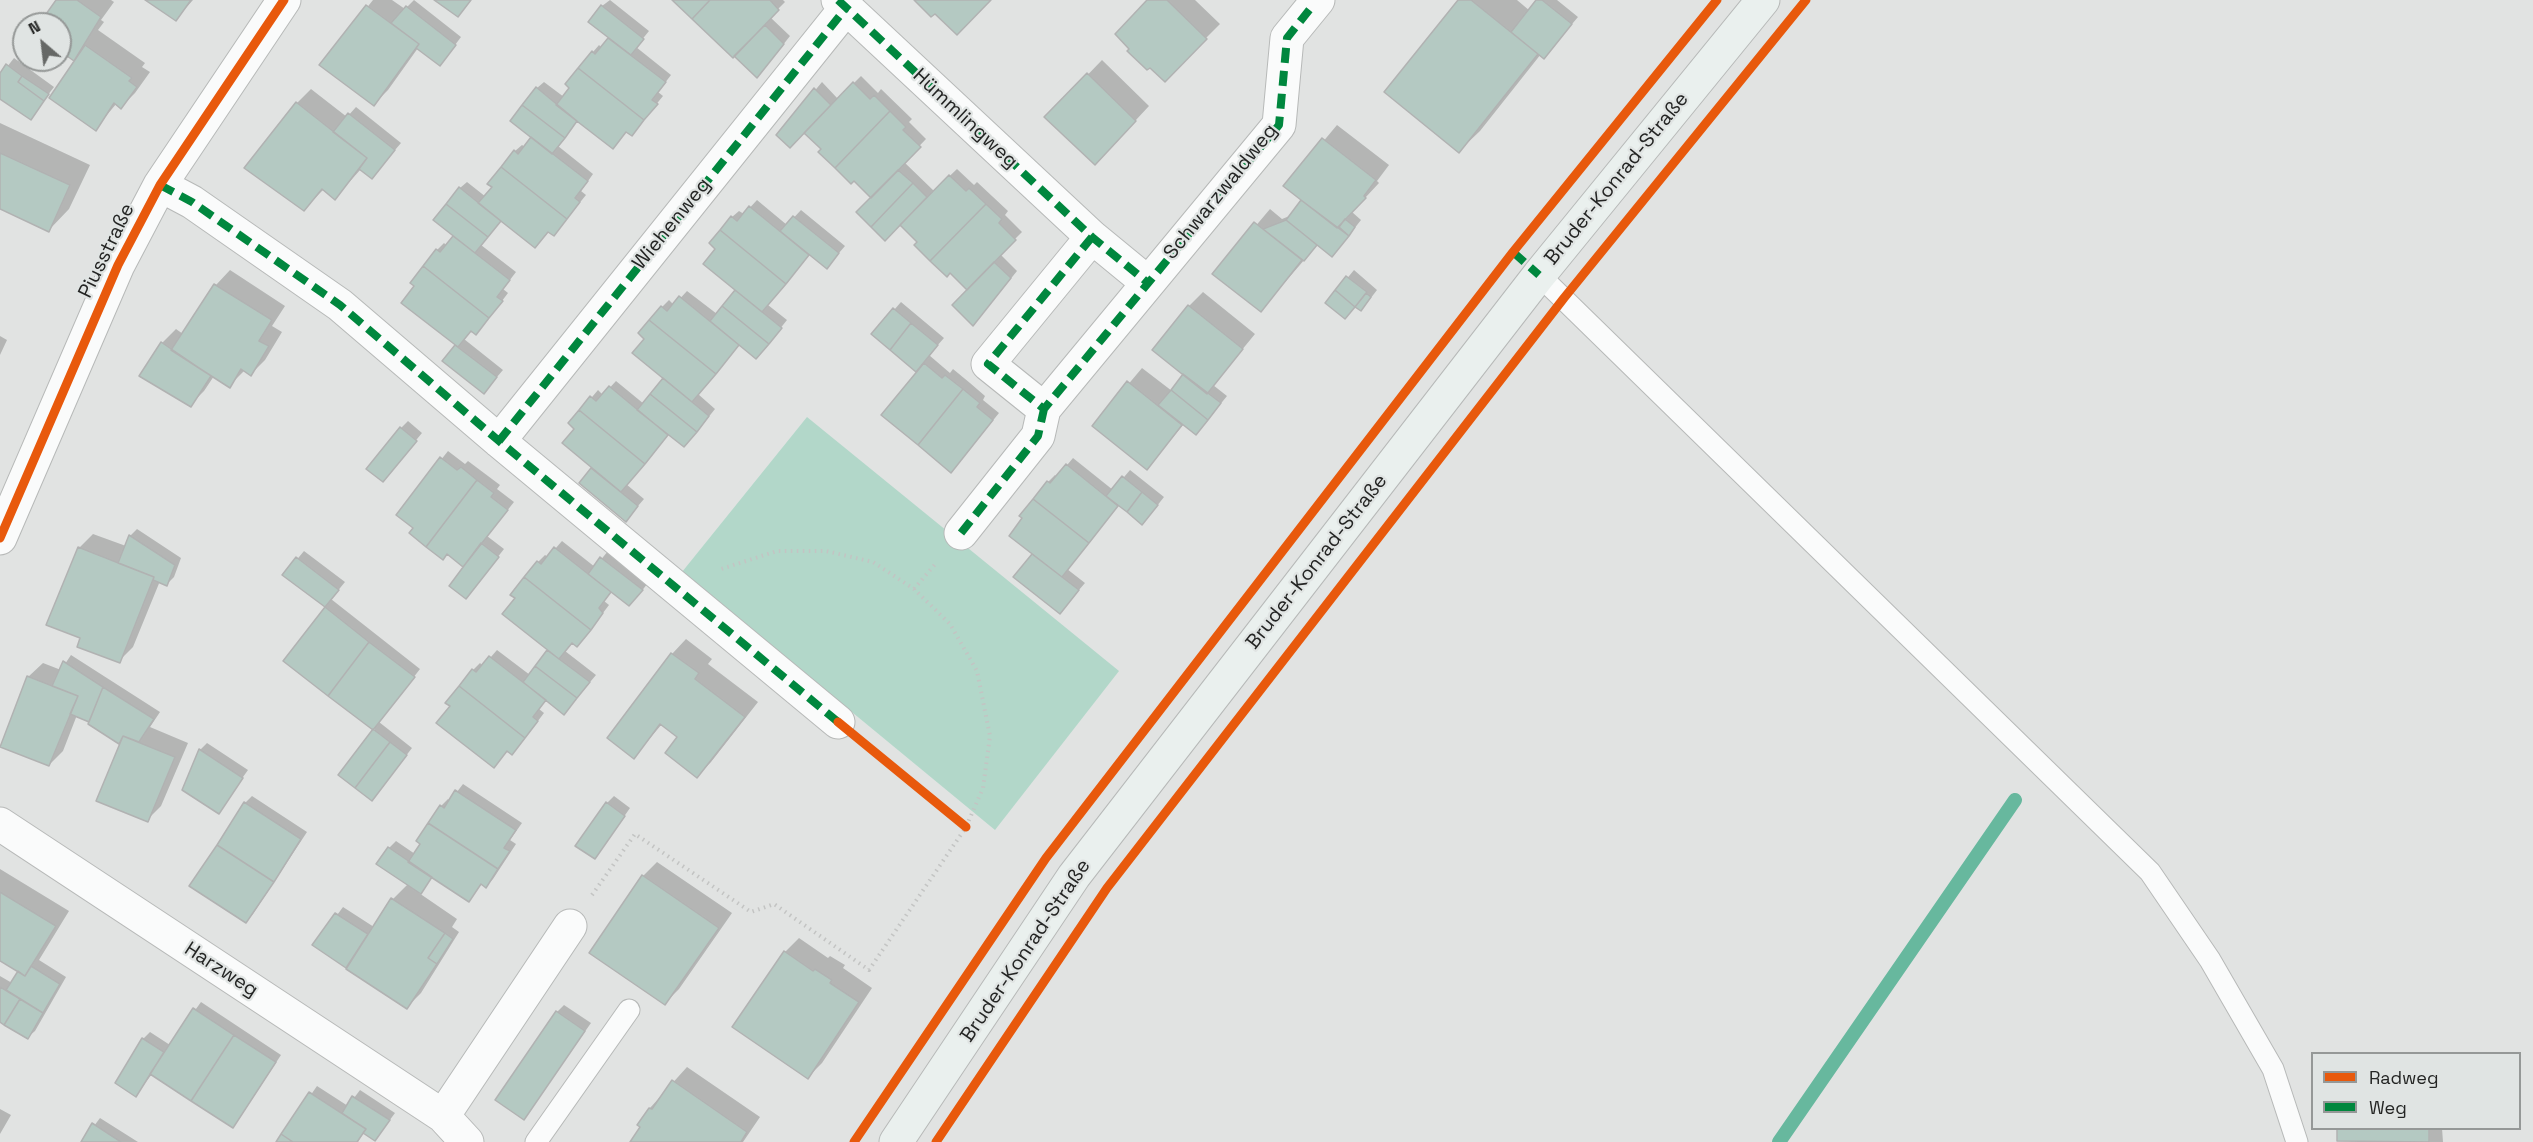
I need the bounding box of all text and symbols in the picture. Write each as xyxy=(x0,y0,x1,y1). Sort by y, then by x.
north arrow xyxy=(12,12,72,72)
text: N xyxy=(25,16,44,39)
street label: Hümmlingweg xyxy=(907,64,1023,174)
street label: Bruder-Konrad-Straße xyxy=(1540,88,1694,270)
street label: Schwarzwaldweg xyxy=(1159,119,1283,265)
street label: Wiehenweg xyxy=(628,173,716,275)
street label: Piusstraße xyxy=(74,200,140,302)
street label: Bruder-Konrad-Straße xyxy=(1241,470,1393,654)
street label: Bruder-Konrad-Straße xyxy=(956,855,1096,1047)
street label: Harzweg xyxy=(180,937,262,1003)
legend xyxy=(2311,1052,2521,1130)
text: Radweg xyxy=(2369,1066,2439,1089)
text: Weg xyxy=(2369,1096,2407,1119)

